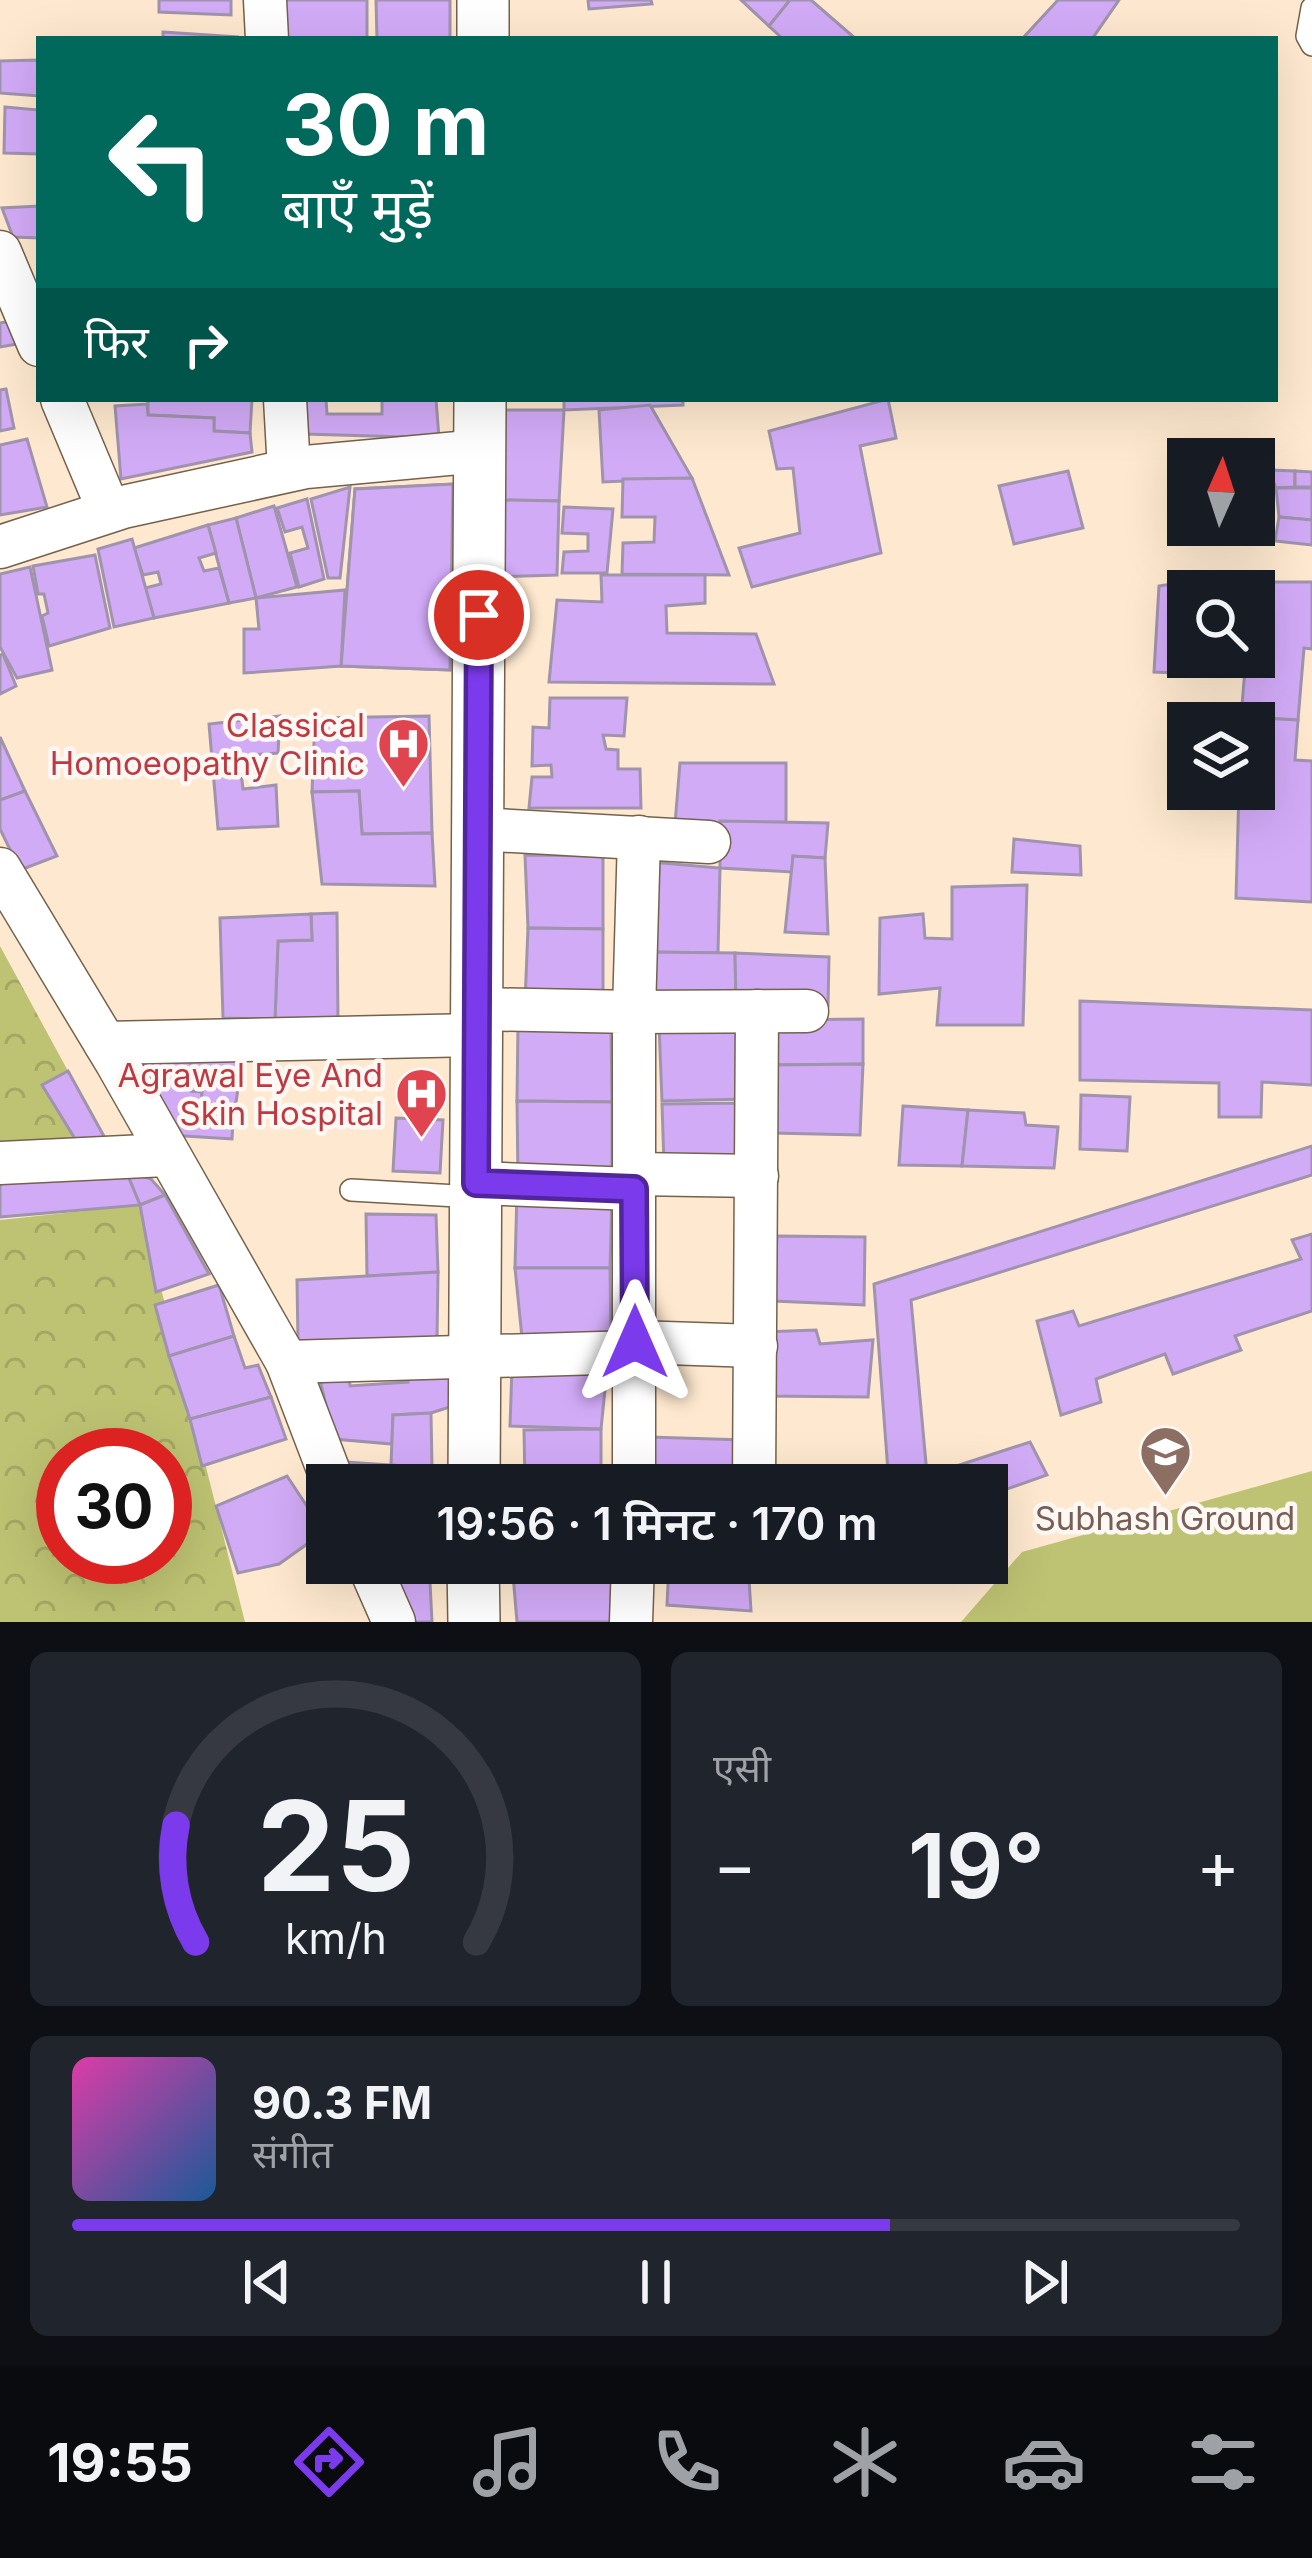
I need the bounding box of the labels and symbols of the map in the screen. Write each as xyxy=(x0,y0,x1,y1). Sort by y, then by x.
north arrow xyxy=(1167,438,1275,546)
pin xyxy=(428,564,530,666)
place label: Classical Homoeopathy Clinic xyxy=(50,705,365,783)
hospital icon: Classical Homoeopathy Clinic xyxy=(376,716,432,790)
place label: Agrawal Eye And Skin Hospital xyxy=(118,1055,383,1133)
hospital icon: Agrawal Eye And Skin Hospital xyxy=(394,1066,450,1140)
position arrow xyxy=(572,1279,698,1405)
school or university icon: Subhash Ground xyxy=(1137,1423,1193,1497)
speed limit sign: 30 xyxy=(36,1428,192,1584)
place label: Subhash Ground xyxy=(1035,1498,1295,1538)

